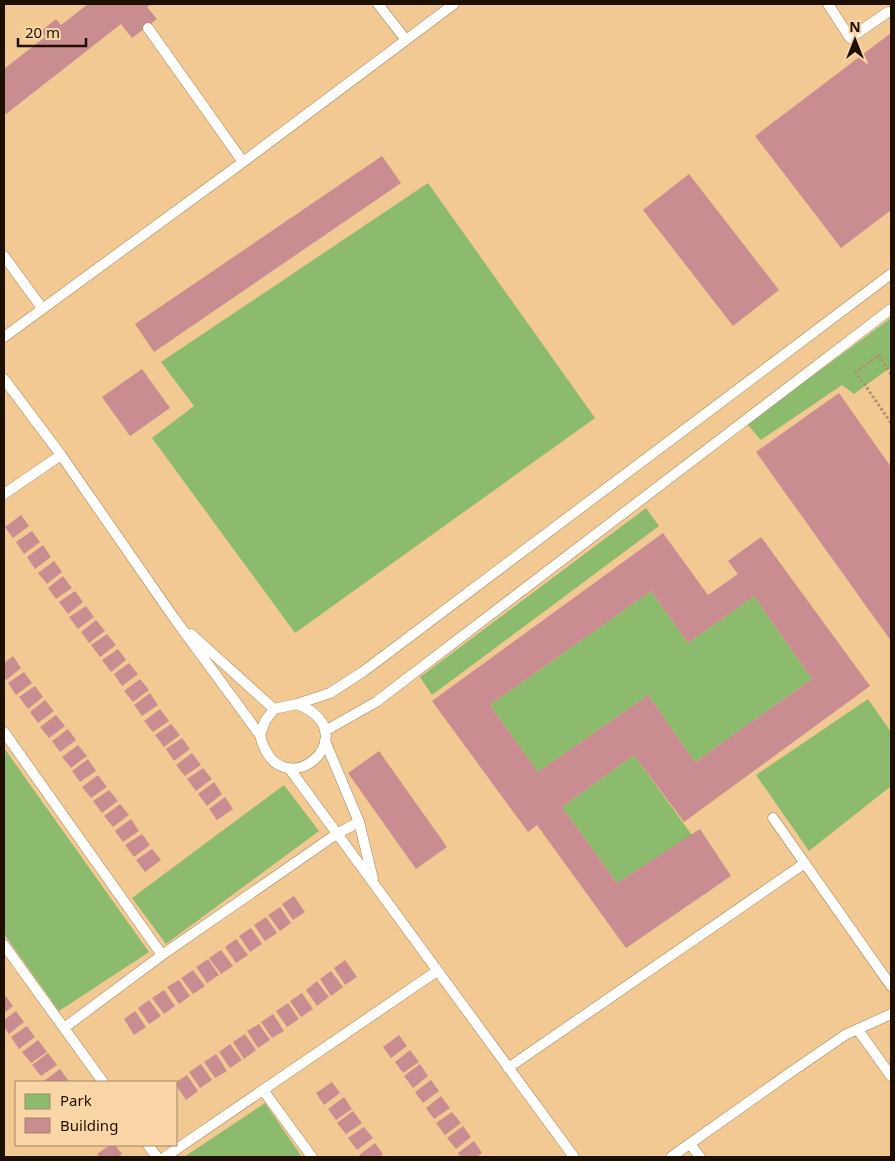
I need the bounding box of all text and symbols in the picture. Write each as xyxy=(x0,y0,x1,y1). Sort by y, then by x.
scale bar xyxy=(18,15,85,47)
north arrow xyxy=(830,15,880,65)
text: N xyxy=(849,17,861,36)
text: 20 m xyxy=(25,22,60,42)
legend xyxy=(15,1081,178,1146)
text: Park xyxy=(60,1090,92,1110)
text: Building xyxy=(60,1115,118,1135)

